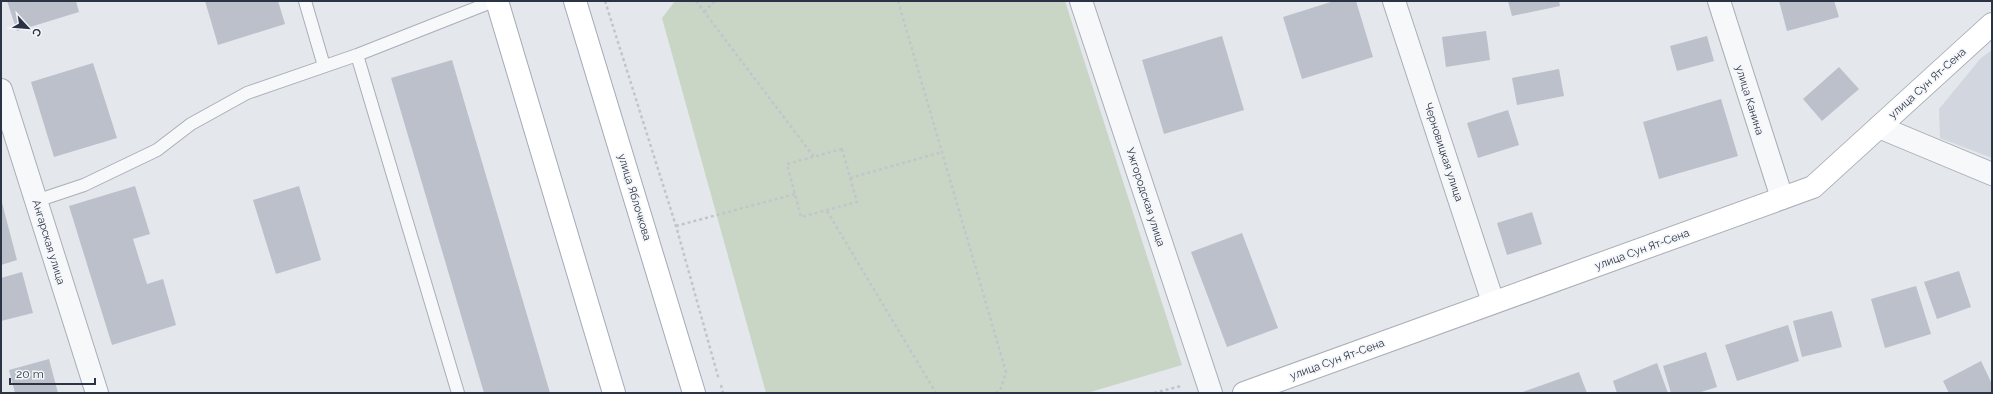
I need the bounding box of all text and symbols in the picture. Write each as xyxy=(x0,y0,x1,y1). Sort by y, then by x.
north arrow xyxy=(8,8,48,48)
text: С xyxy=(29,26,44,39)
street label: улица Сун Ят-Сена xyxy=(1886,45,1969,122)
street label: улица Канина xyxy=(1733,64,1766,137)
street label: Черновицкая улица xyxy=(1421,101,1466,203)
street label: Ужгородская улица xyxy=(1123,146,1168,248)
street label: улица Яблочкова xyxy=(615,152,654,242)
street label: Ангарская улица xyxy=(29,198,68,286)
street label: улица Сун Ят-Сена xyxy=(1593,226,1691,273)
street label: улица Сун Ят-Сена xyxy=(1288,336,1386,383)
scale bar xyxy=(10,360,95,386)
text: 20 m xyxy=(16,367,44,381)

